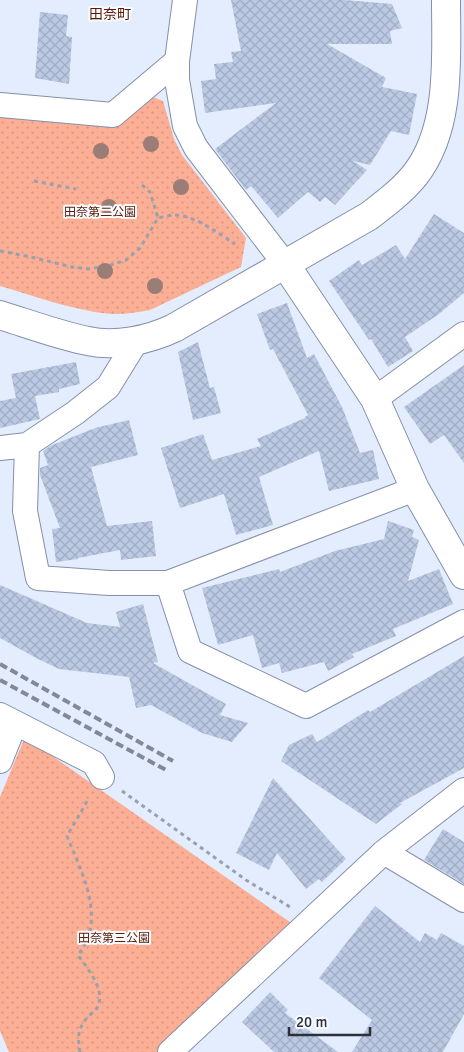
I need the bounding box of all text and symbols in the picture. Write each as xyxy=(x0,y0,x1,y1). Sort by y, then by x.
district label: 田奈町 xyxy=(89,6,131,23)
park label: 田奈第二公園 xyxy=(64,205,136,220)
park label: 田奈第三公園 xyxy=(78,931,150,946)
scale bar xyxy=(289,1004,370,1036)
text: 20 m xyxy=(296,1013,327,1031)

